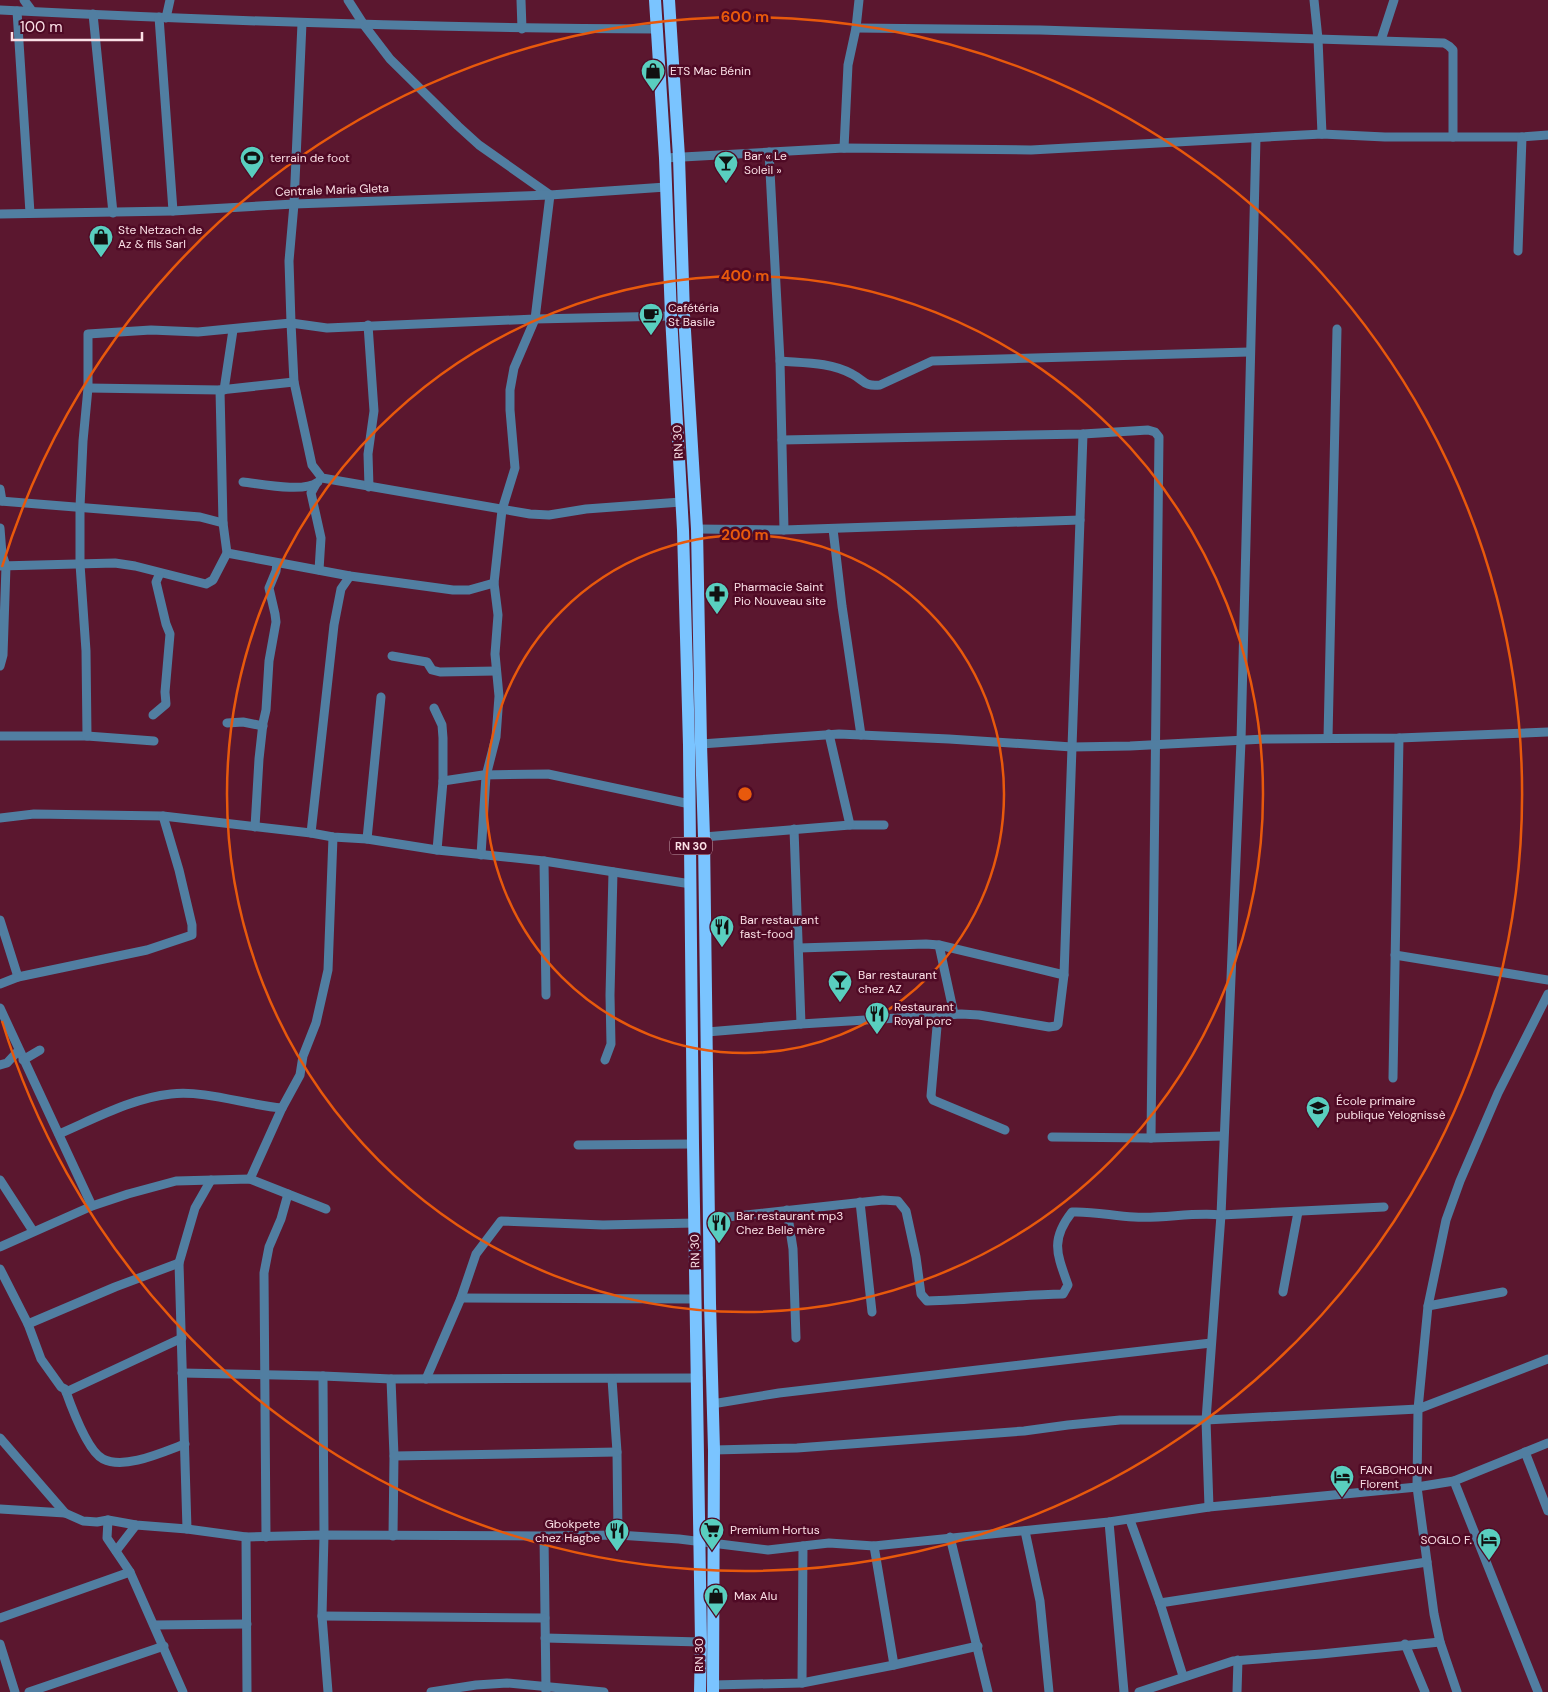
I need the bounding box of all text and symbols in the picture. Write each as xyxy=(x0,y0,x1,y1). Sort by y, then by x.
text: 600 m xyxy=(721,7,769,27)
scale bar xyxy=(12,10,142,42)
text: 100 m xyxy=(20,17,63,37)
shop icon: ETS Mac Bénin xyxy=(640,58,666,92)
place label: ETS Mac Bénin xyxy=(670,63,751,79)
sports icon: terrain de foot xyxy=(239,145,265,179)
place label: Bar « Le Soleil » xyxy=(744,148,787,178)
place label: terrain de foot xyxy=(270,150,350,166)
bar icon: Bar « Le Soleil » xyxy=(713,150,739,184)
street label: Centrale Maria Gleta xyxy=(275,180,389,200)
place label: Ste Netzach de Az & fils Sarl xyxy=(118,222,203,252)
shop icon: Ste Netzach de Az & fils Sarl xyxy=(88,224,114,258)
text: 400 m xyxy=(721,266,769,286)
place label: Cafétéria St Basile xyxy=(668,300,719,330)
cafe icon: Cafétéria St Basile xyxy=(638,302,664,336)
street label: RN 30 xyxy=(669,425,687,459)
text: 200 m xyxy=(721,525,769,545)
place label: Pharmacie Saint Pio Nouveau site xyxy=(734,579,826,609)
pharmacy icon: Pharmacie Saint Pio Nouveau site xyxy=(704,581,730,615)
centre of rings xyxy=(736,785,754,803)
road number: RN 30 xyxy=(670,838,712,854)
place label: Bar restaurant fast-food xyxy=(740,912,819,942)
restaurant icon: Bar restaurant fast-food xyxy=(709,914,735,948)
place label: Bar restaurant chez AZ xyxy=(858,967,937,997)
bar icon: Bar restaurant chez AZ xyxy=(827,969,853,1003)
place label: Restaurant Royal porc xyxy=(894,999,954,1029)
restaurant icon: Restaurant Royal porc xyxy=(864,1001,890,1035)
place label: École primaire publique Yelognissè xyxy=(1336,1093,1446,1123)
school or university icon: École primaire publique Yelognissè xyxy=(1305,1095,1331,1129)
place label: Bar restaurant mp3 Chez Belle mère xyxy=(736,1208,843,1238)
restaurant icon: Bar restaurant mp3 Chez Belle mère xyxy=(706,1210,732,1244)
street label: RN 30 xyxy=(687,1234,703,1268)
place label: FAGBOHOUN Florent xyxy=(1360,1462,1432,1492)
hotel icon: FAGBOHOUN Florent xyxy=(1329,1464,1355,1498)
place label: Gbokpete chez Hagbe xyxy=(535,1516,600,1546)
supermarket icon: Premium Hortus xyxy=(699,1517,725,1551)
restaurant icon: Gbokpete chez Hagbe xyxy=(604,1518,630,1552)
place label: Premium Hortus xyxy=(730,1522,820,1538)
hotel icon: SOGLO F. xyxy=(1476,1527,1502,1561)
place label: SOGLO F. xyxy=(1421,1532,1472,1548)
shop icon: Max Alu xyxy=(703,1583,729,1617)
place label: Max Alu xyxy=(734,1588,777,1604)
street label: RN 30 xyxy=(691,1638,707,1672)

